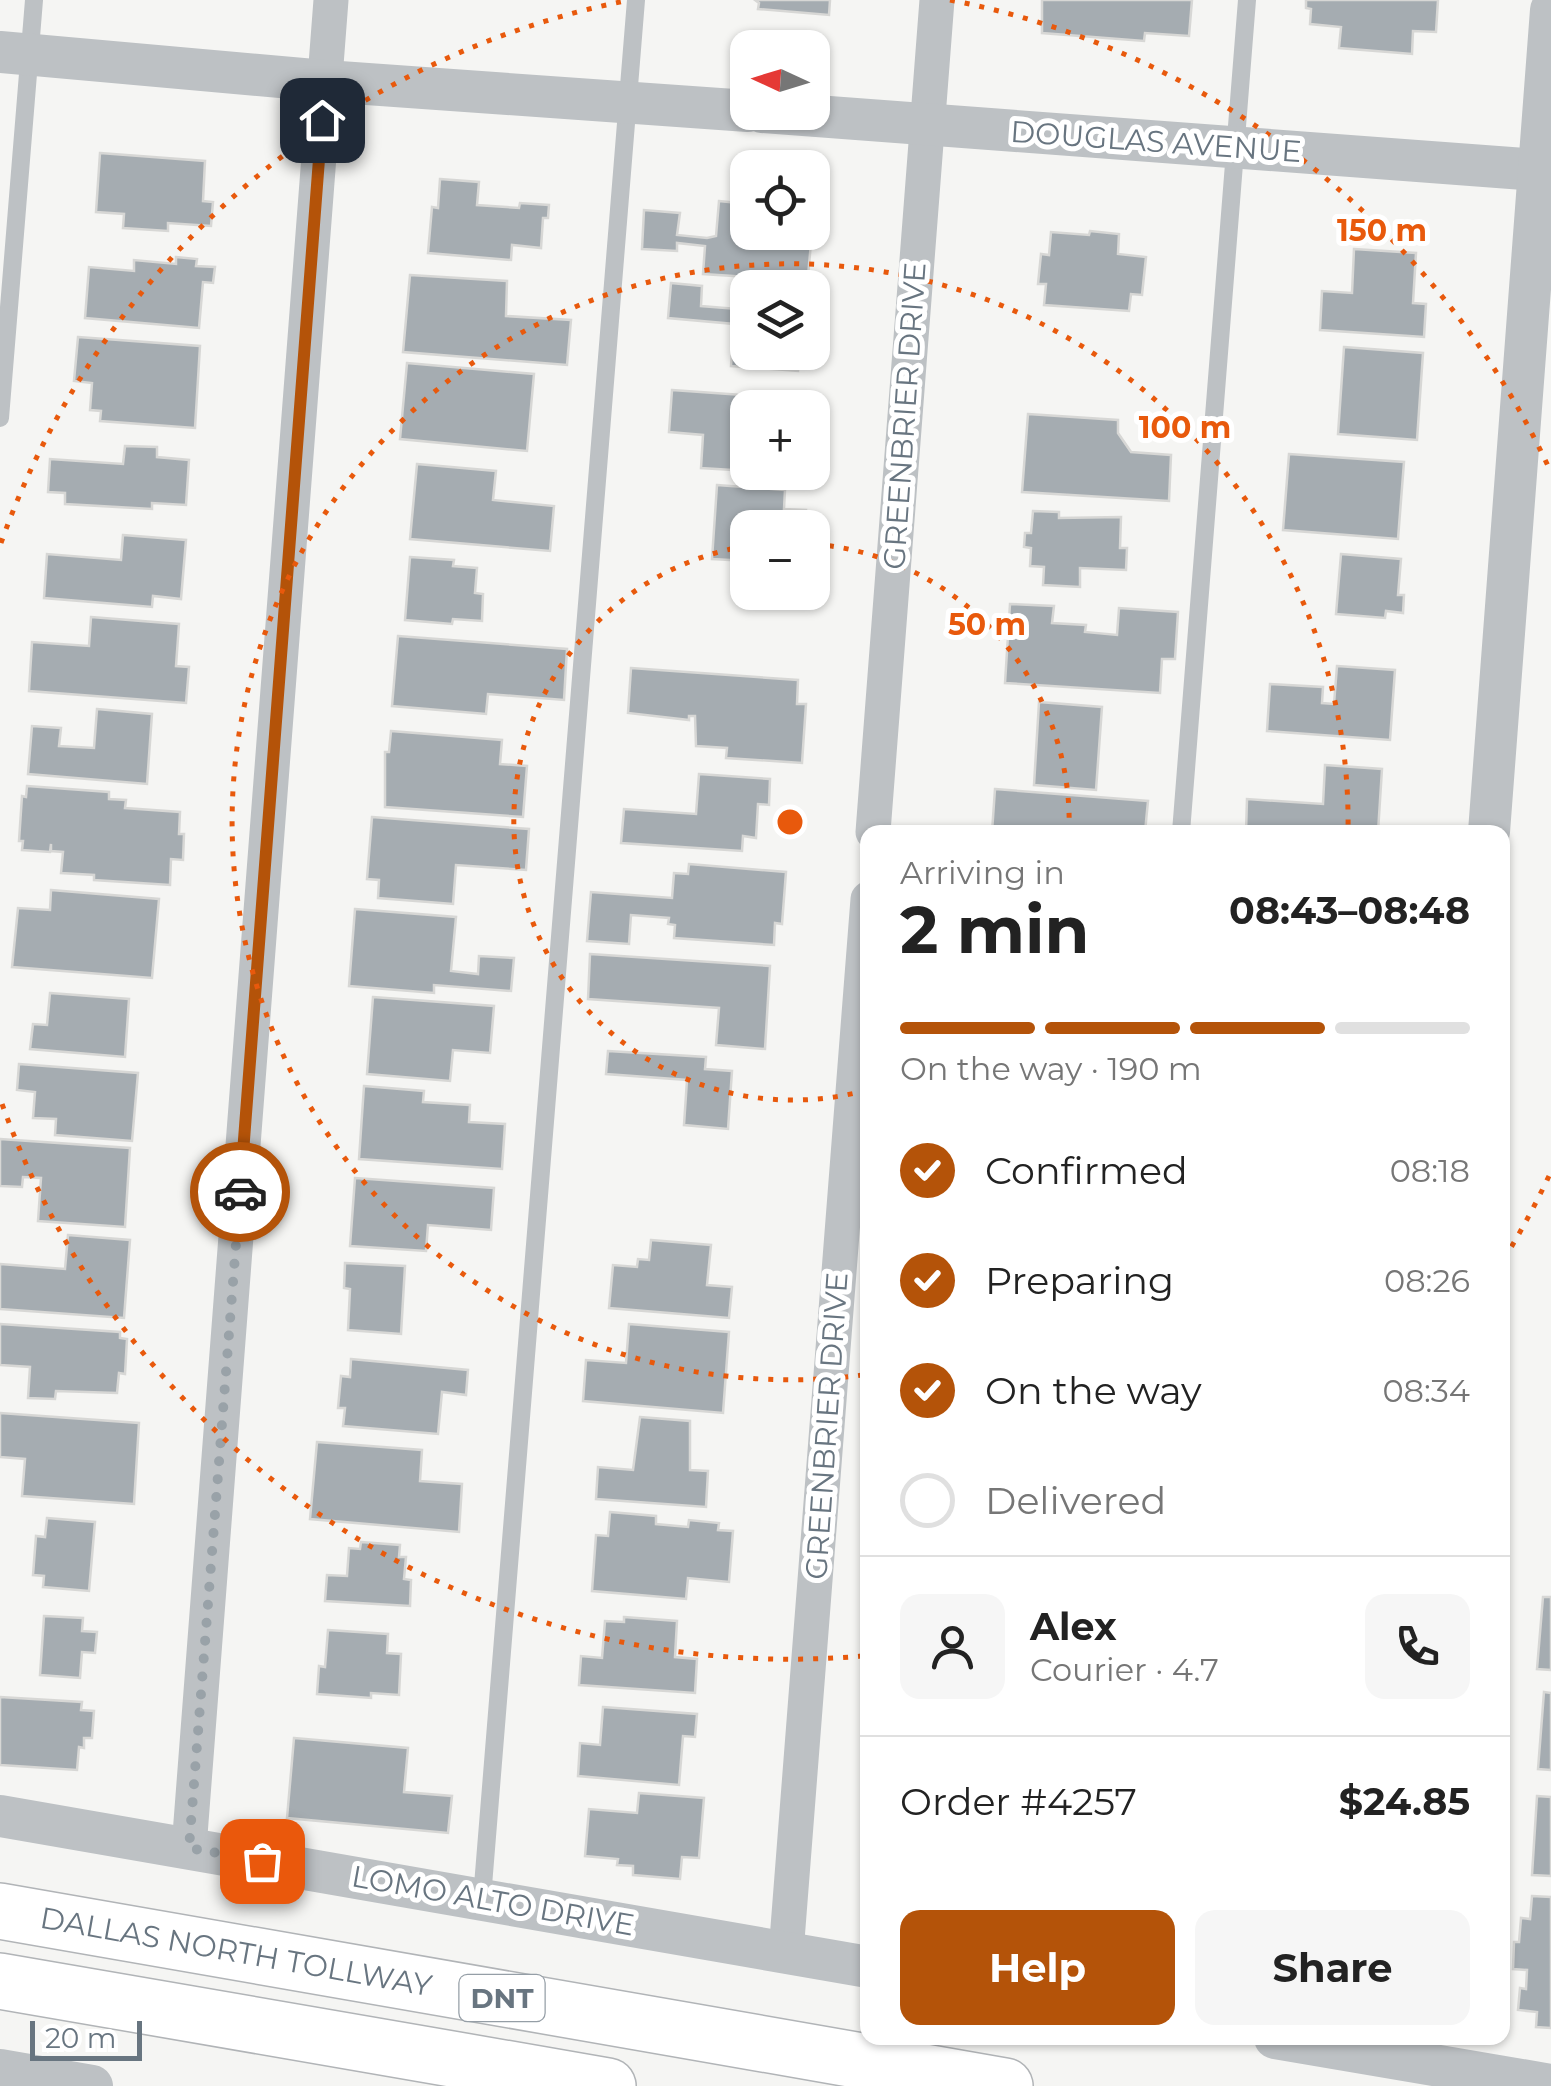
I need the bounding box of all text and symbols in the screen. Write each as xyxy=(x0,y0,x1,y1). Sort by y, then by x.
north arrow xyxy=(730,30,830,130)
map controls xyxy=(730,30,830,610)
pin xyxy=(280,78,365,163)
icon: home xyxy=(295,93,350,148)
street label: DOUGLAS AVENUE xyxy=(1009,113,1303,170)
button: locate xyxy=(730,150,830,250)
text: 150 m xyxy=(1337,212,1427,249)
street label: GREENBRIER DRIVE xyxy=(875,261,934,571)
button: layers xyxy=(730,270,830,370)
button: + xyxy=(730,390,830,490)
text: 100 m xyxy=(1139,409,1231,446)
button: − xyxy=(730,510,830,610)
text: 50 m xyxy=(948,606,1026,643)
centre of rings xyxy=(772,804,808,840)
text: Arriving in xyxy=(900,853,1065,892)
text: 08:43–08:48 xyxy=(1229,887,1470,934)
text: 2 min xyxy=(900,890,1089,969)
text: On the way · 190 m xyxy=(900,1049,1202,1088)
courier xyxy=(190,1142,290,1242)
icon: check xyxy=(900,1143,955,1198)
text: Confirmed xyxy=(985,1147,1188,1194)
text: 08:18 xyxy=(1390,1151,1470,1190)
icon: car xyxy=(213,1165,268,1220)
icon: check xyxy=(900,1253,955,1308)
text: Preparing xyxy=(985,1257,1174,1304)
text: 08:26 xyxy=(1384,1261,1470,1300)
street label: GREENBRIER DRIVE xyxy=(797,1271,856,1581)
icon: check xyxy=(900,1363,955,1418)
text: On the way xyxy=(985,1367,1202,1414)
text: 08:34 xyxy=(1382,1371,1470,1410)
text: Delivered xyxy=(985,1477,1166,1524)
button: person xyxy=(900,1594,1005,1699)
button: phone xyxy=(1365,1594,1470,1699)
text: Alex xyxy=(1030,1603,1117,1650)
text: Courier · 4.7 xyxy=(1030,1650,1219,1689)
text: Order #4257 xyxy=(900,1778,1137,1825)
text: $24.85 xyxy=(1339,1778,1470,1825)
pin xyxy=(220,1819,305,1904)
icon: bag xyxy=(235,1834,290,1889)
street label: LOMO ALTO DRIVE xyxy=(349,1857,637,1944)
street label: DALLAS NORTH TOLLWAY xyxy=(37,1899,436,2004)
button: Help xyxy=(900,1910,1175,2025)
button: Share xyxy=(1195,1910,1470,2025)
road number: DNT xyxy=(460,1975,544,2021)
scale bar xyxy=(30,2016,142,2060)
text: 20 m xyxy=(45,2021,116,2055)

